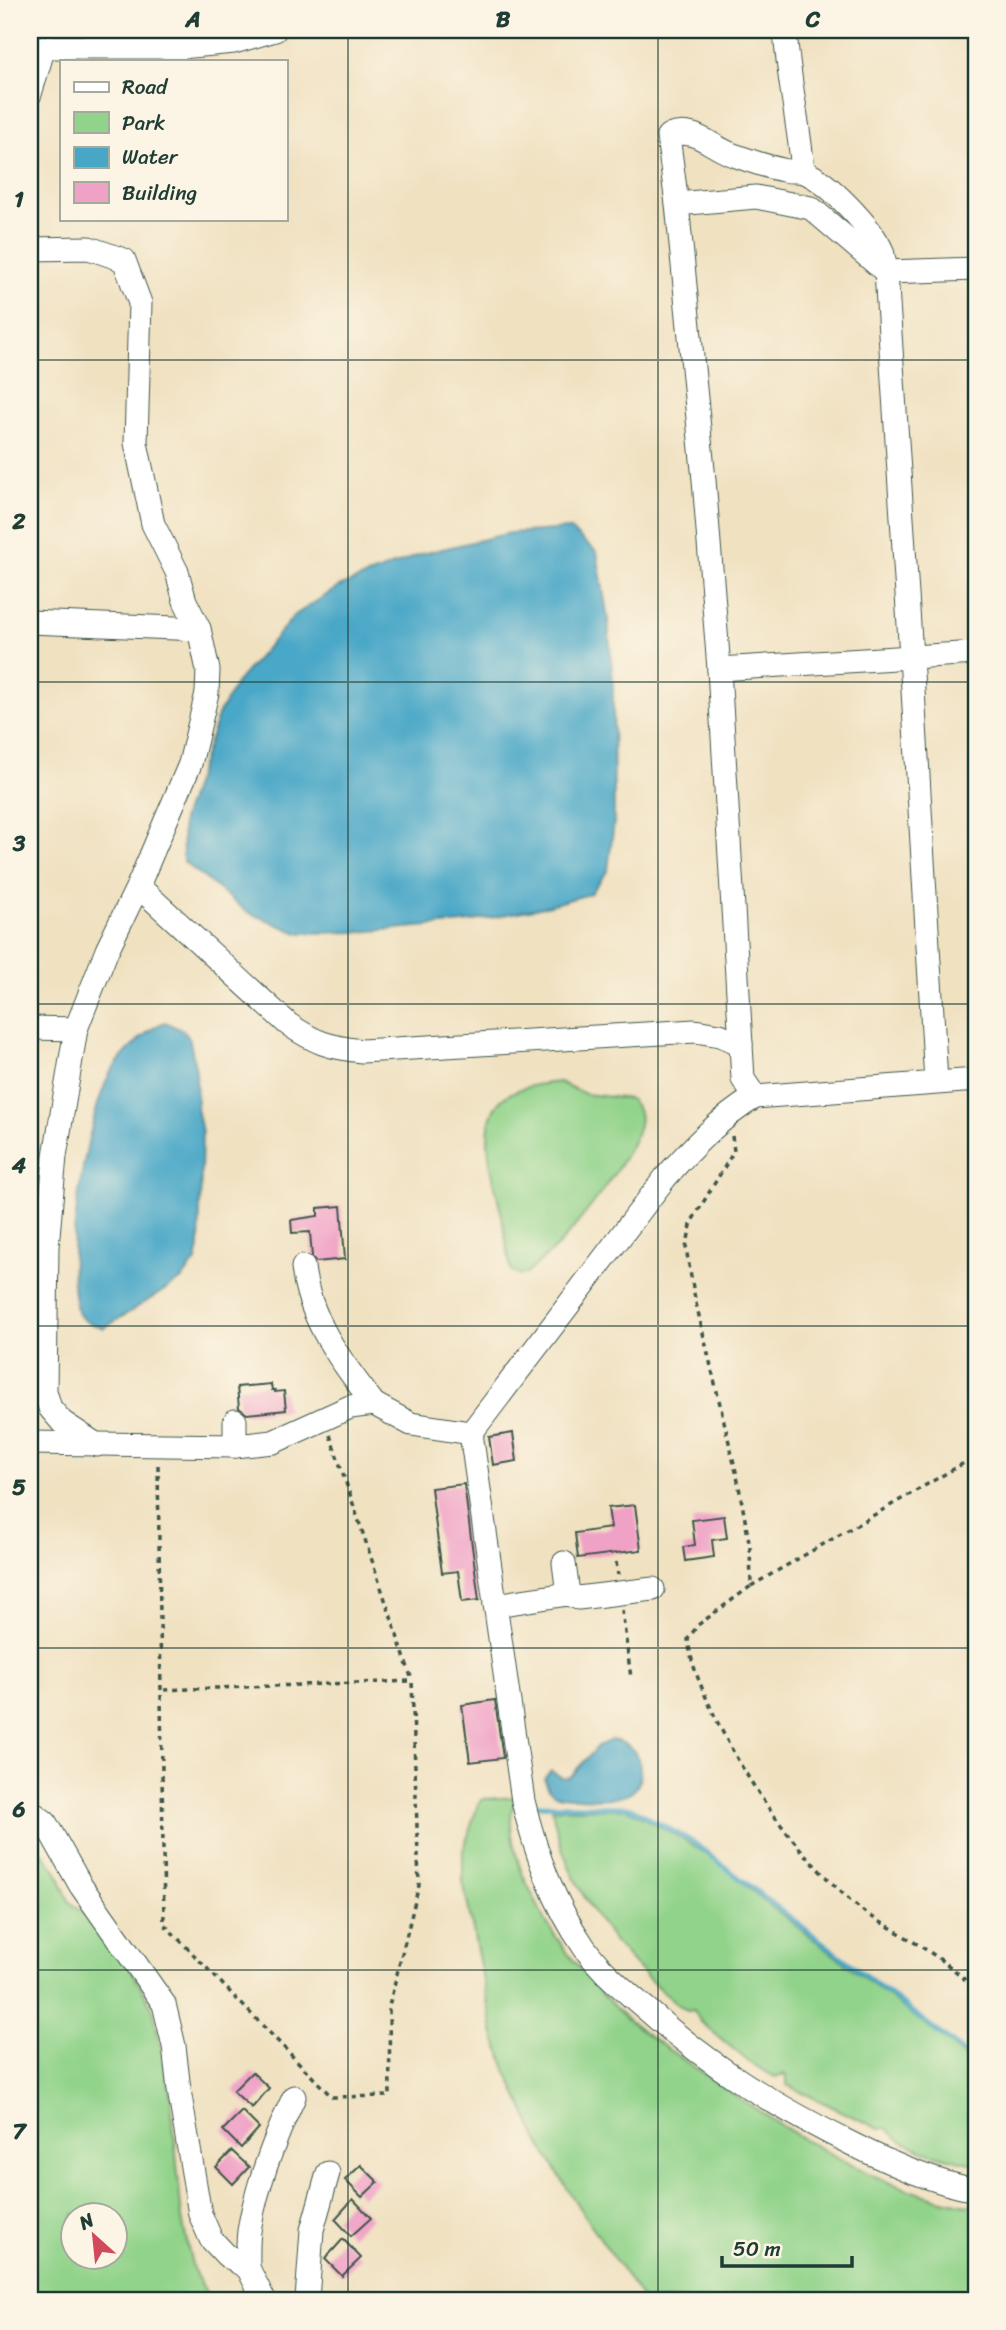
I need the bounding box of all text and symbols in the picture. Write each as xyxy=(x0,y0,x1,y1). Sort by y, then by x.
text: A xyxy=(184,0,201,40)
text: B xyxy=(496,0,511,40)
text: C xyxy=(805,0,821,40)
legend xyxy=(60,60,287,220)
text: Road xyxy=(122,68,169,106)
text: Park xyxy=(122,104,165,142)
text: Water xyxy=(122,138,179,176)
text: Building xyxy=(122,174,198,212)
text: 1 xyxy=(14,179,24,220)
text: 2 xyxy=(11,501,26,542)
text: 3 xyxy=(12,823,26,864)
text: 4 xyxy=(11,1145,27,1186)
text: 5 xyxy=(12,1467,26,1508)
text: 6 xyxy=(11,1789,26,1830)
text: 7 xyxy=(12,2111,27,2152)
north arrow xyxy=(60,2200,130,2270)
text: N xyxy=(72,2203,101,2239)
scale bar xyxy=(722,2225,852,2269)
text: 50 m xyxy=(733,2230,781,2268)

